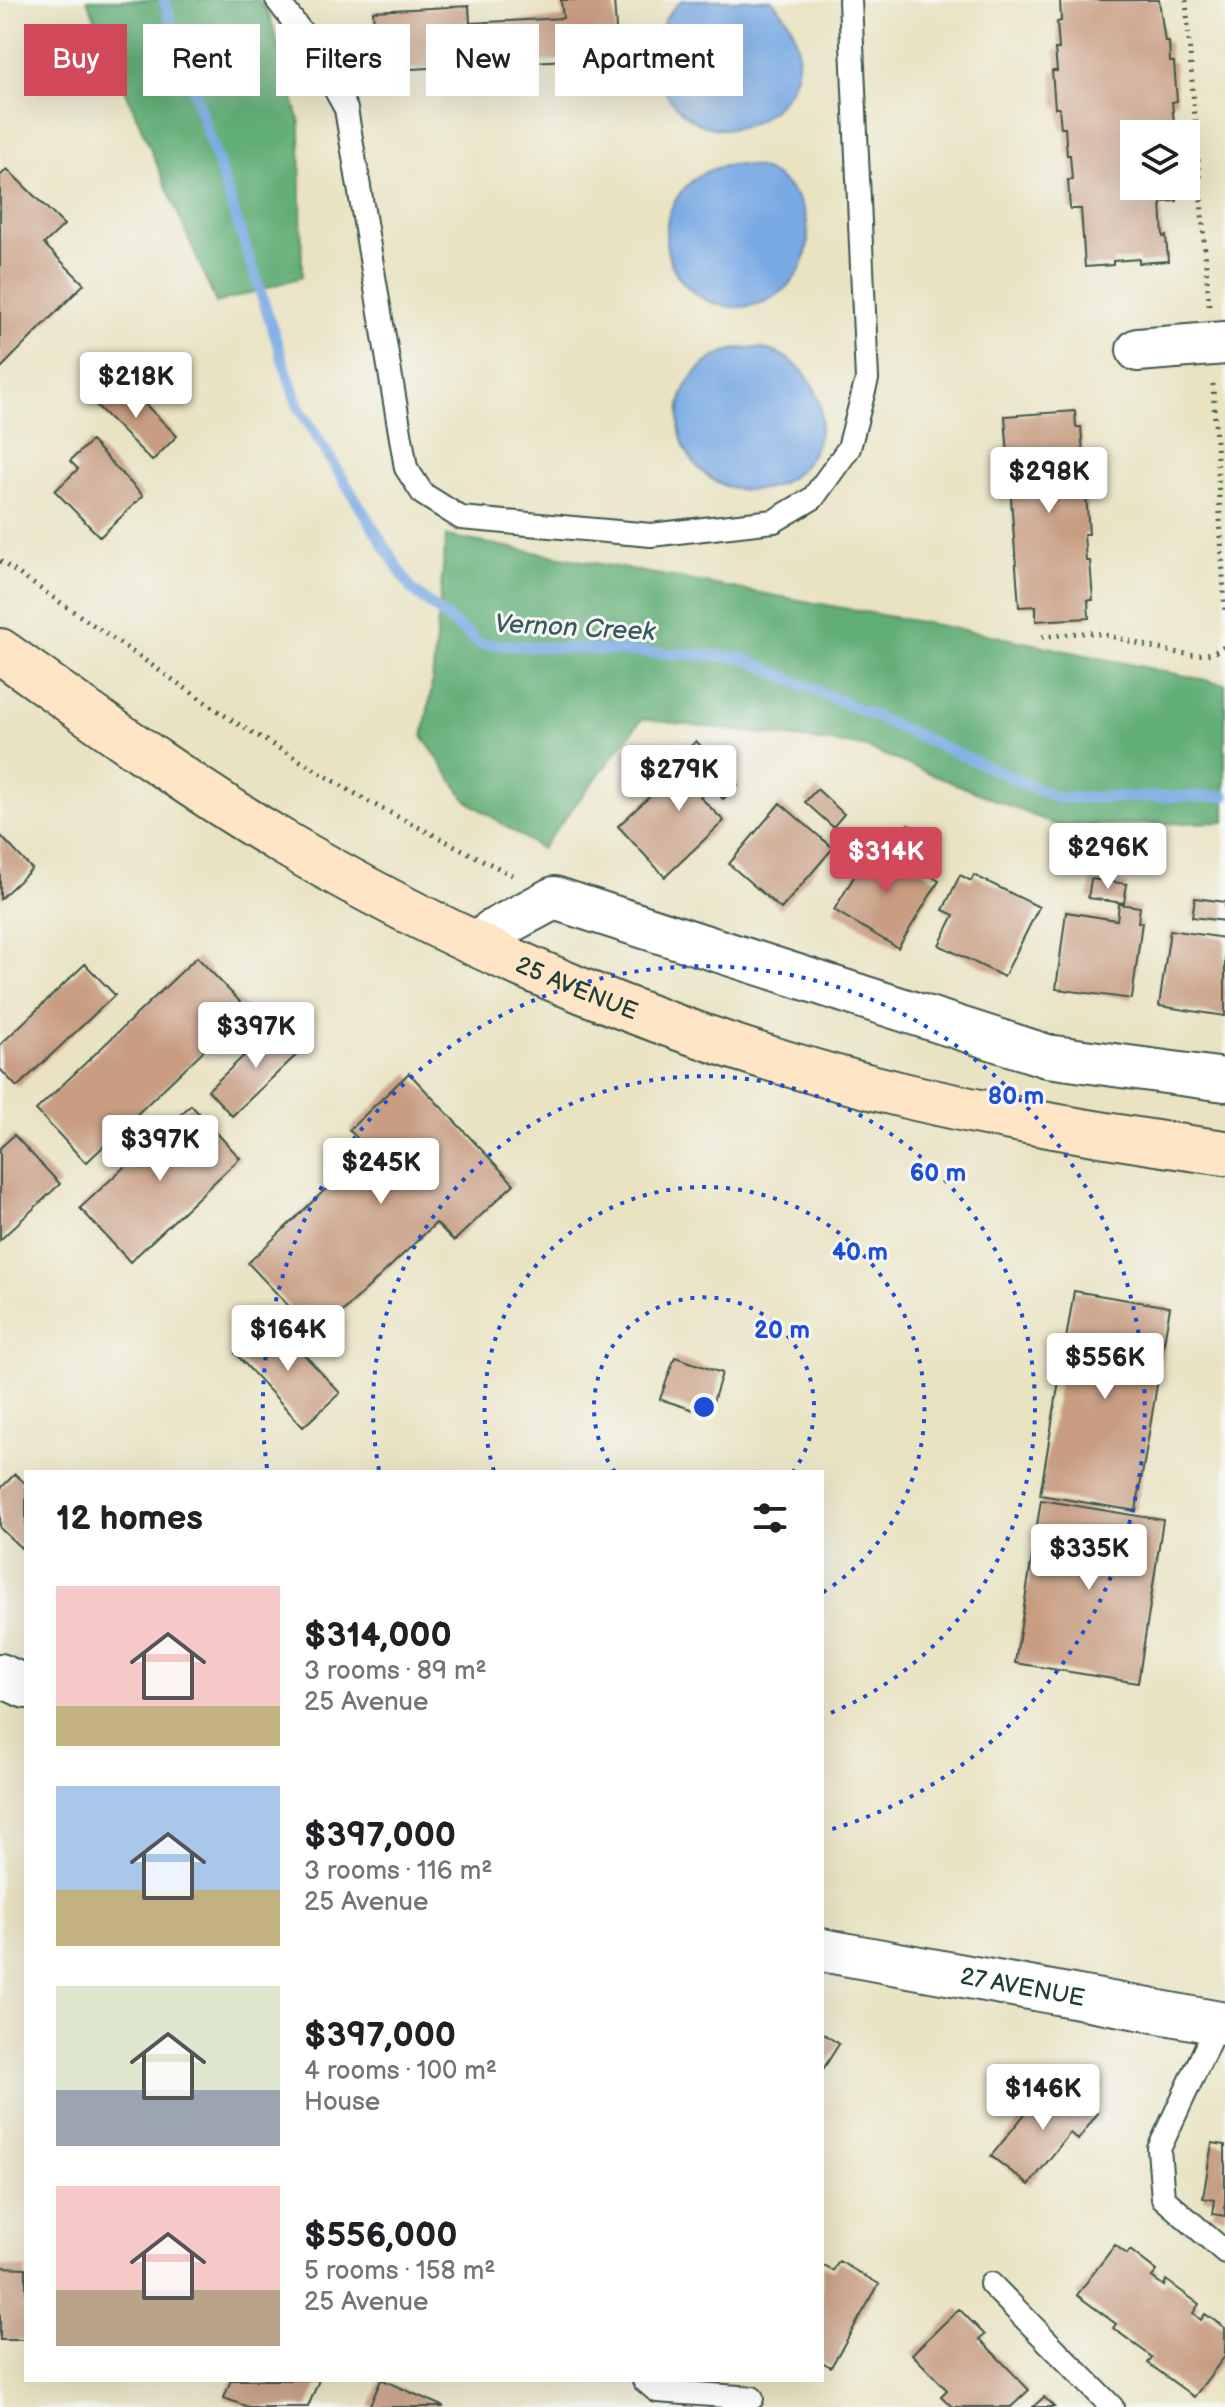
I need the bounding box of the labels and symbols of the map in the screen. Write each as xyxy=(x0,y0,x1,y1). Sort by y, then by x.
pin: $218K xyxy=(80,352,192,420)
pin: $298K xyxy=(993,447,1105,515)
water label: Vernon Creek xyxy=(494,609,657,648)
pin: $279K xyxy=(623,745,735,813)
pin: $296K xyxy=(1052,823,1164,891)
pin: $314K xyxy=(830,827,942,895)
street label: 25 AVENUE xyxy=(511,950,642,1026)
pin: $397K xyxy=(200,1002,312,1070)
text: 80 m xyxy=(988,1082,1044,1111)
pin: $397K xyxy=(104,1115,216,1183)
pin: $245K xyxy=(325,1138,437,1206)
text: 60 m xyxy=(910,1159,966,1188)
text: 40 m xyxy=(832,1238,888,1267)
pin: $164K xyxy=(232,1305,344,1373)
text: 20 m xyxy=(754,1316,810,1345)
pin: $556K xyxy=(1049,1333,1161,1401)
centre of rings xyxy=(690,1393,718,1421)
pin: $335K xyxy=(1033,1524,1145,1592)
street label: 27 AVENUE xyxy=(958,1962,1087,2013)
pin: $146K xyxy=(987,2064,1099,2132)

